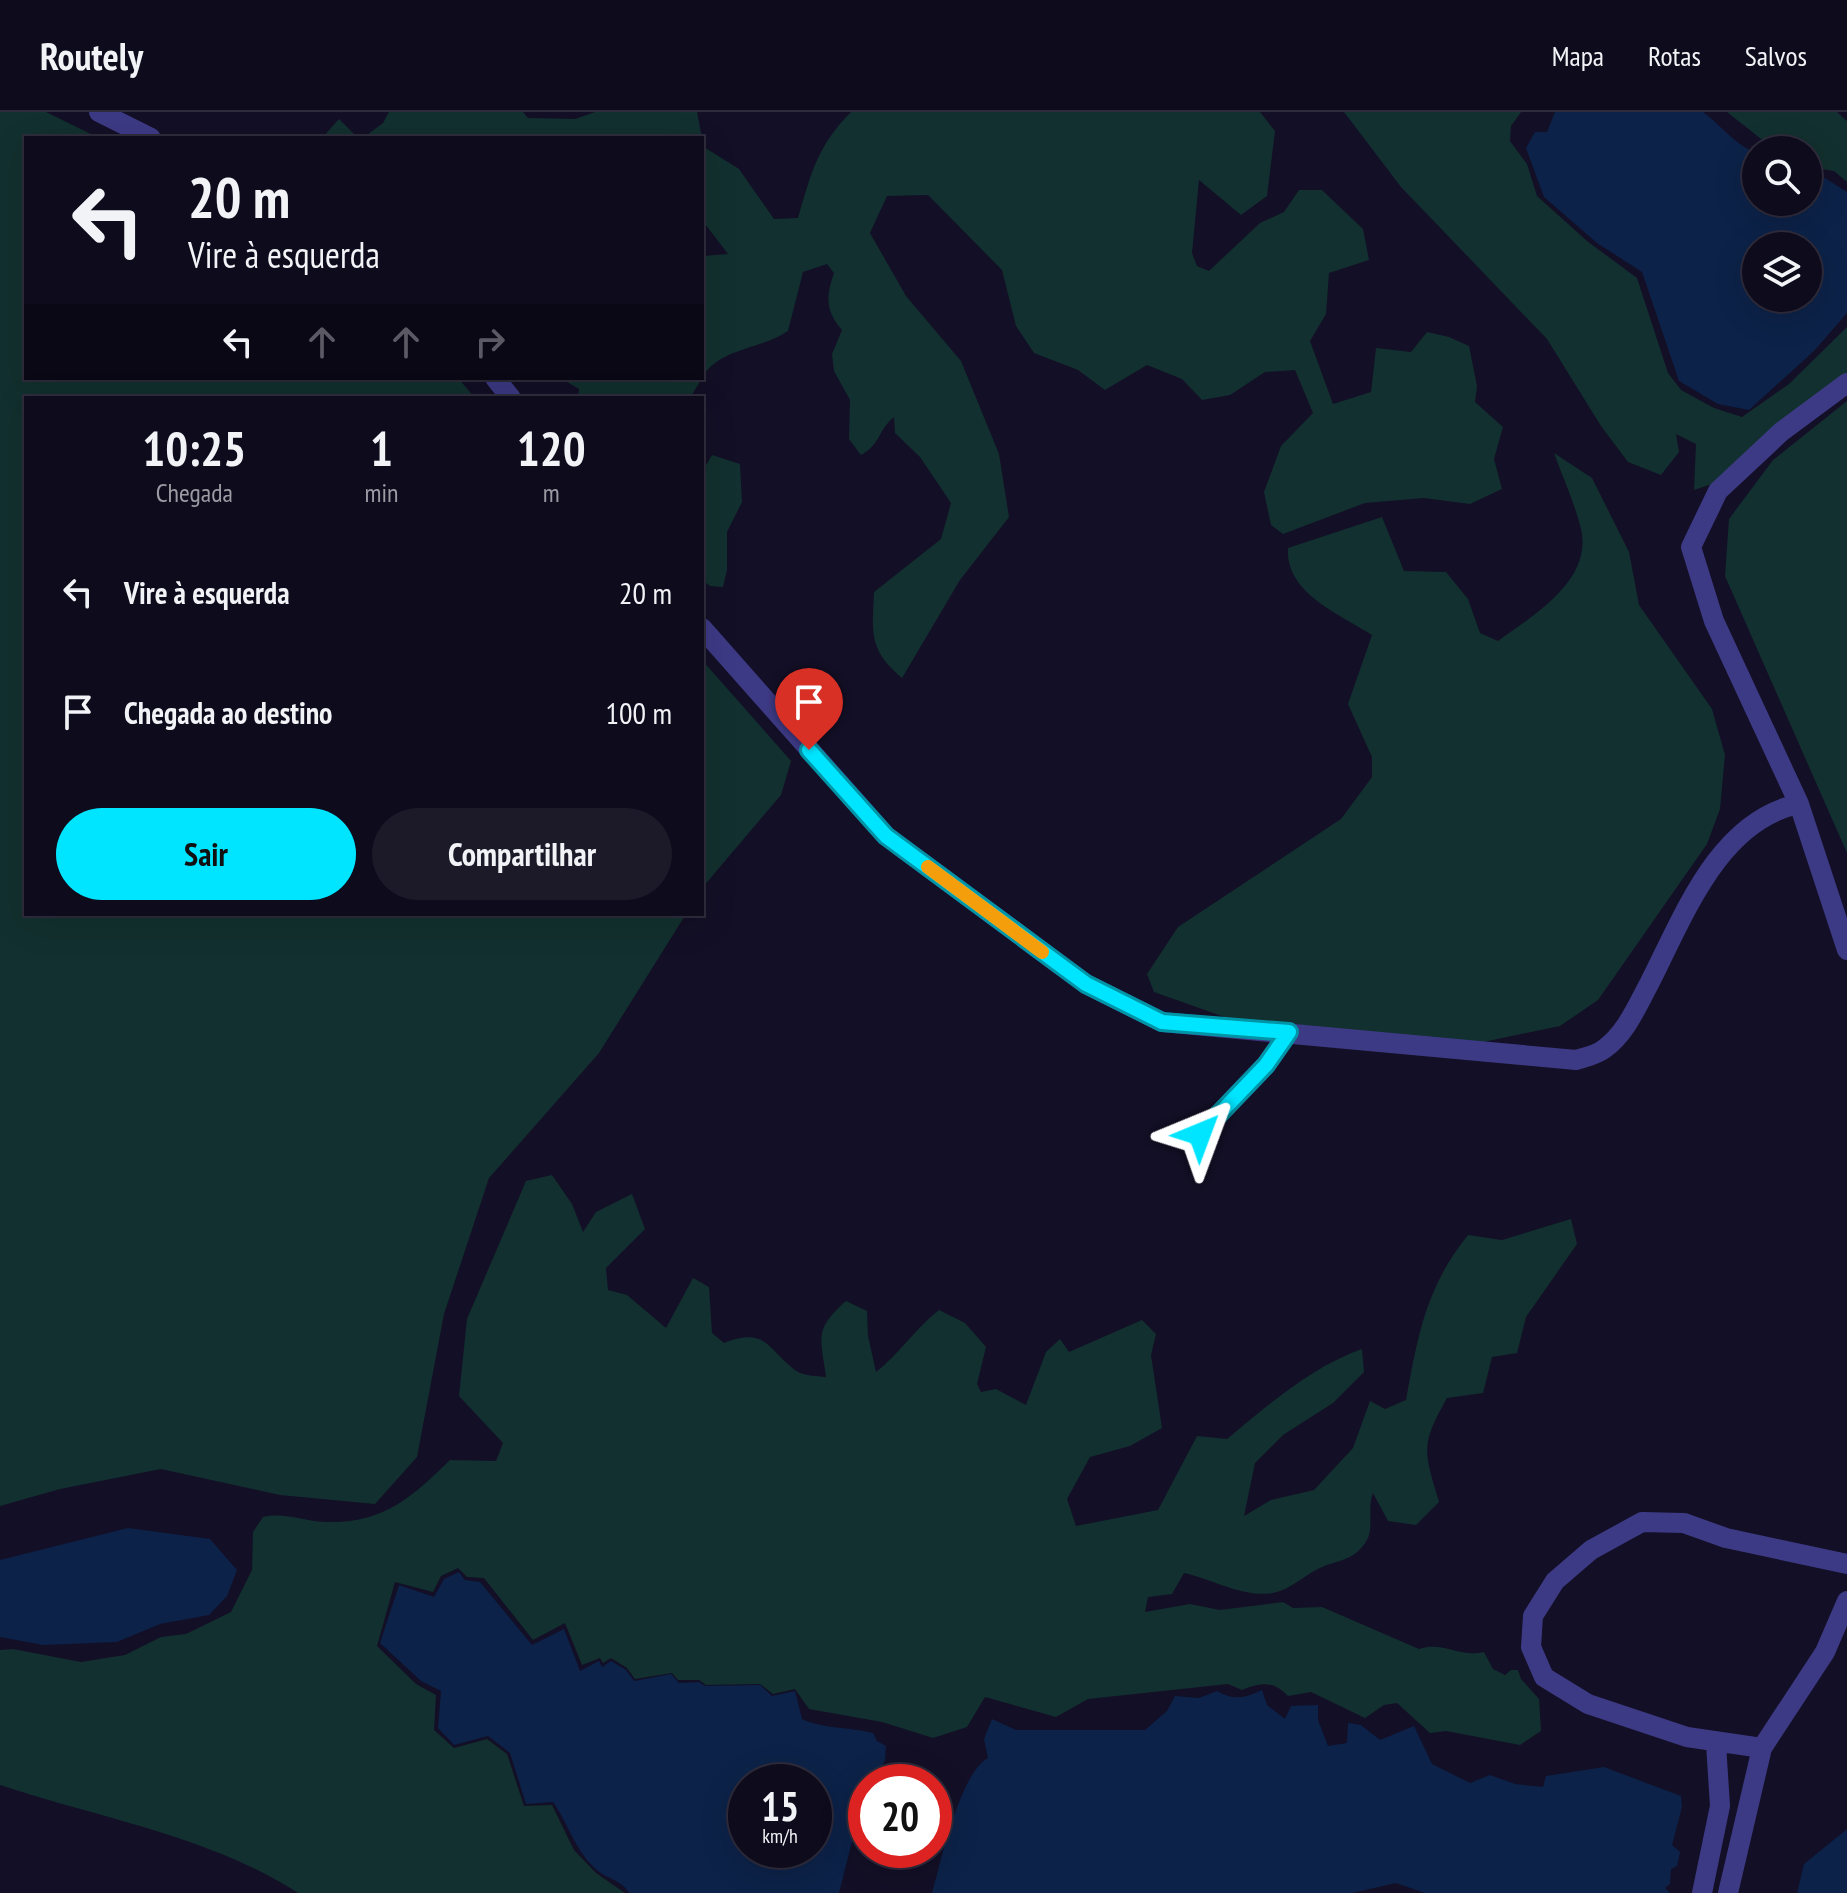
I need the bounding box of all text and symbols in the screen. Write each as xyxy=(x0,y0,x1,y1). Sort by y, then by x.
text: Routely xyxy=(40,31,143,80)
text: Mapa xyxy=(1552,37,1604,74)
text: Rotas xyxy=(1648,37,1701,74)
text: Salvos xyxy=(1745,37,1807,74)
map controls xyxy=(1742,136,1822,312)
button: search xyxy=(1742,136,1822,216)
text: 20 m xyxy=(188,161,290,233)
icon: left xyxy=(56,168,160,272)
text: Vire à esquerda xyxy=(188,231,380,278)
button: layers xyxy=(1742,232,1822,312)
icon: left xyxy=(216,320,260,364)
icon: ahead xyxy=(300,320,344,364)
icon: ahead xyxy=(384,320,428,364)
icon: right xyxy=(468,320,512,364)
text: 10:25 xyxy=(142,417,246,479)
text: 1 xyxy=(370,417,393,479)
text: 120 xyxy=(517,417,586,479)
text: Chegada xyxy=(156,476,233,509)
text: min xyxy=(364,476,398,509)
text: m xyxy=(543,476,560,509)
icon: left xyxy=(56,570,100,614)
text: Vire à esquerda xyxy=(124,573,290,612)
text: 20 m xyxy=(619,573,672,612)
pin xyxy=(775,668,843,750)
icon: arrive xyxy=(787,680,831,724)
icon: arrive xyxy=(56,690,100,734)
text: Chegada ao destino xyxy=(124,693,332,732)
text: 100 m xyxy=(606,693,672,732)
button: Sair xyxy=(56,808,356,900)
button: Compartilhar xyxy=(372,808,672,900)
position arrow xyxy=(1158,1092,1242,1176)
speed limit sign: 20 xyxy=(848,1764,952,1868)
text: 15 xyxy=(761,1780,799,1832)
text: km/h xyxy=(762,1823,798,1849)

